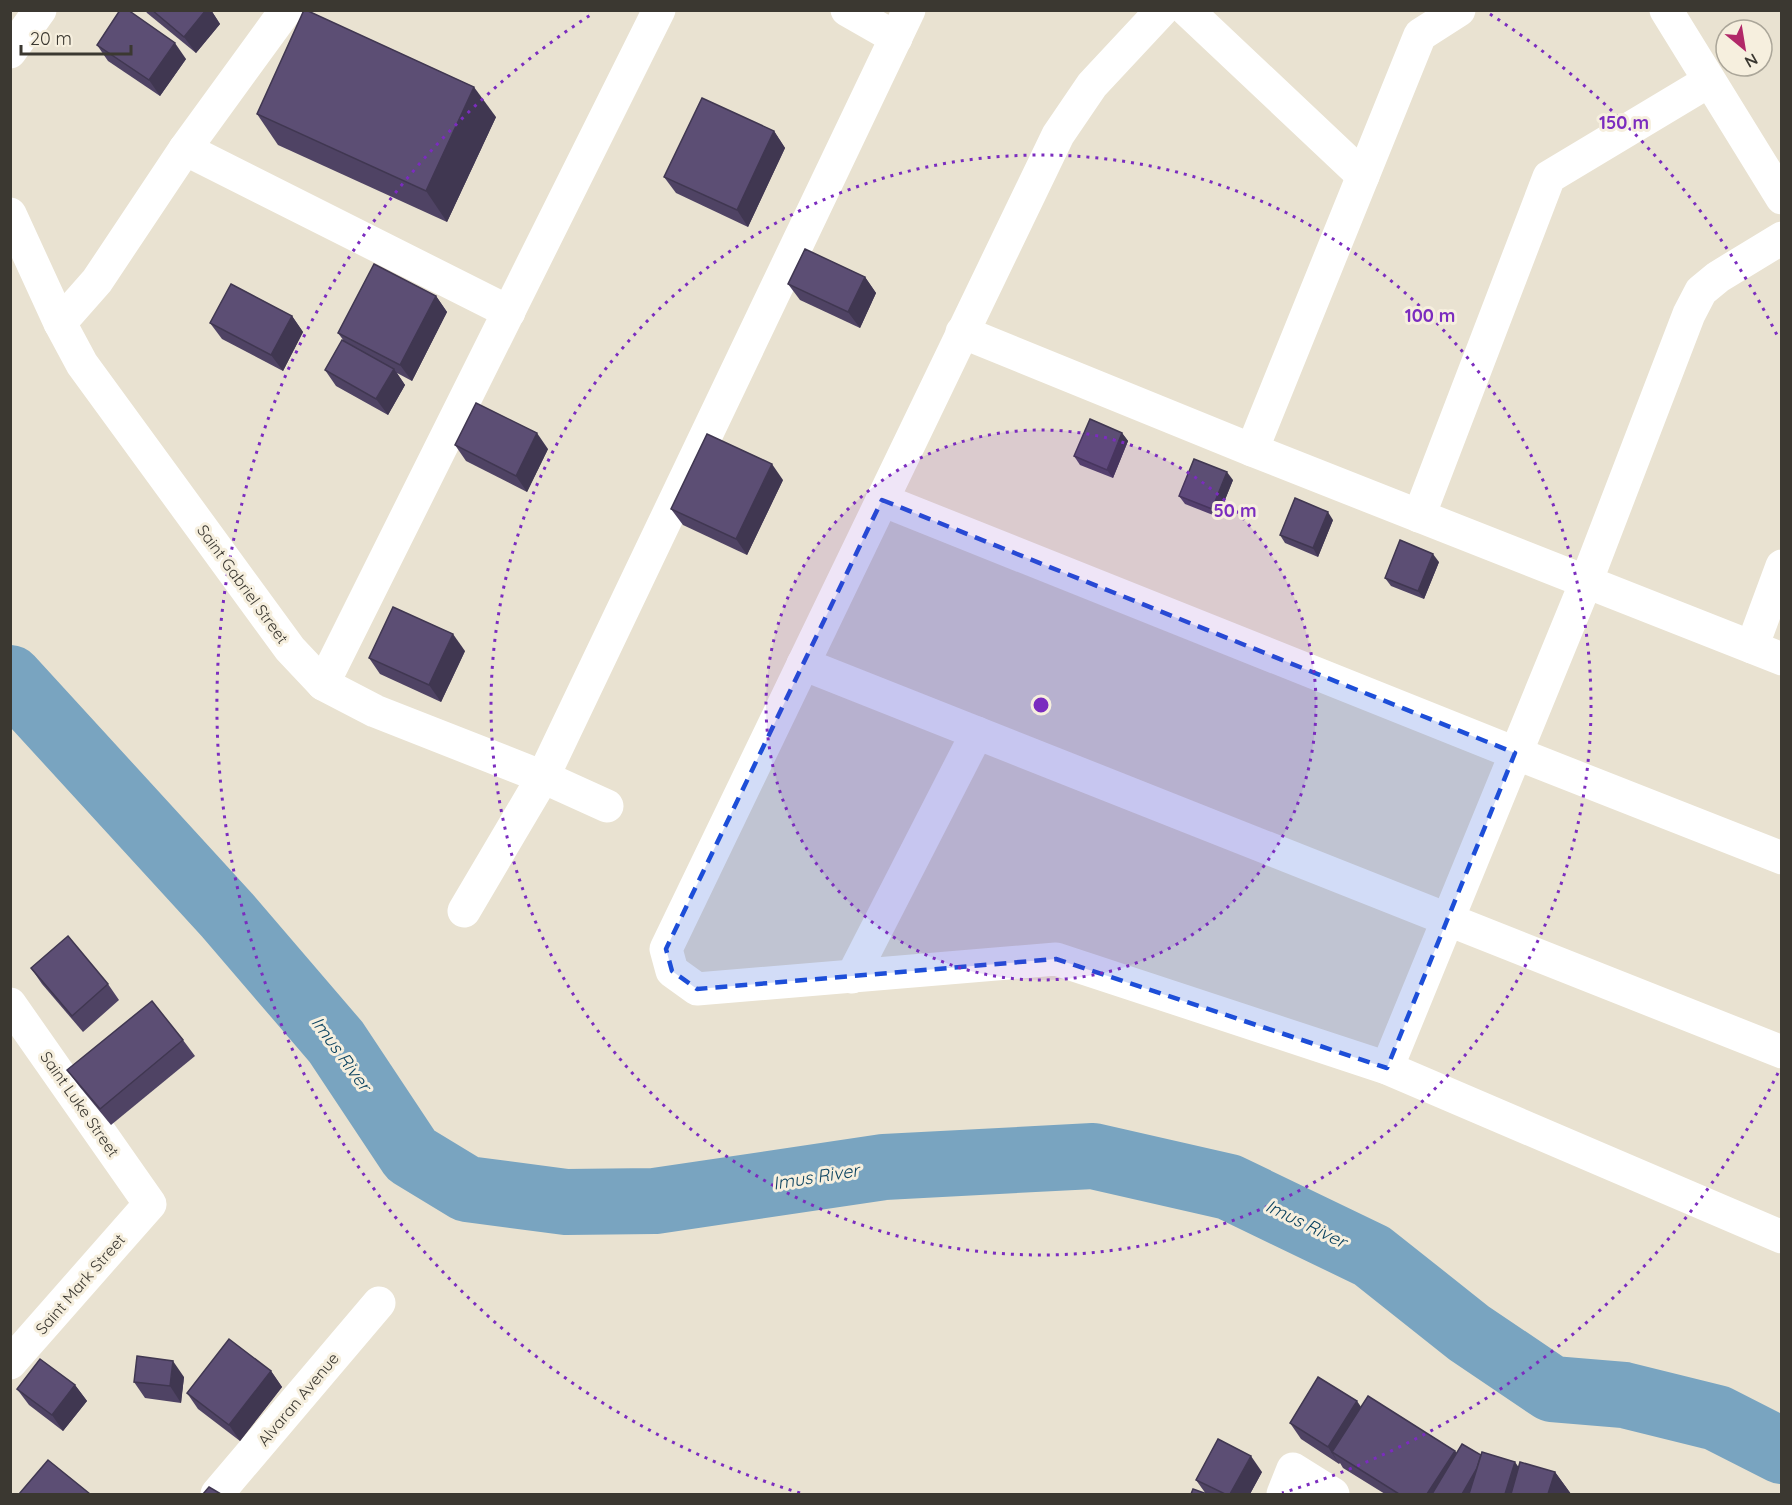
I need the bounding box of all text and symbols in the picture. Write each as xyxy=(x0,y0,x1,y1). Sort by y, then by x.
scale bar xyxy=(21,18,130,56)
north arrow xyxy=(1714,18,1774,78)
text: 20 m xyxy=(30,27,72,50)
text: N xyxy=(1741,49,1762,73)
text: 150 m xyxy=(1599,111,1649,134)
text: 100 m xyxy=(1405,304,1455,327)
text: 50 m xyxy=(1213,499,1257,522)
street label: Saint Gabriel Street xyxy=(193,521,293,647)
centre of rings xyxy=(1031,695,1051,715)
water label: Imus River xyxy=(307,1012,377,1097)
street label: Saint Luke Street xyxy=(36,1047,124,1161)
water label: Imus River xyxy=(771,1158,863,1195)
water label: Imus River xyxy=(1262,1194,1352,1254)
street label: Saint Mark Street xyxy=(31,1230,129,1338)
street label: Alvaran Avenue xyxy=(253,1348,343,1450)

